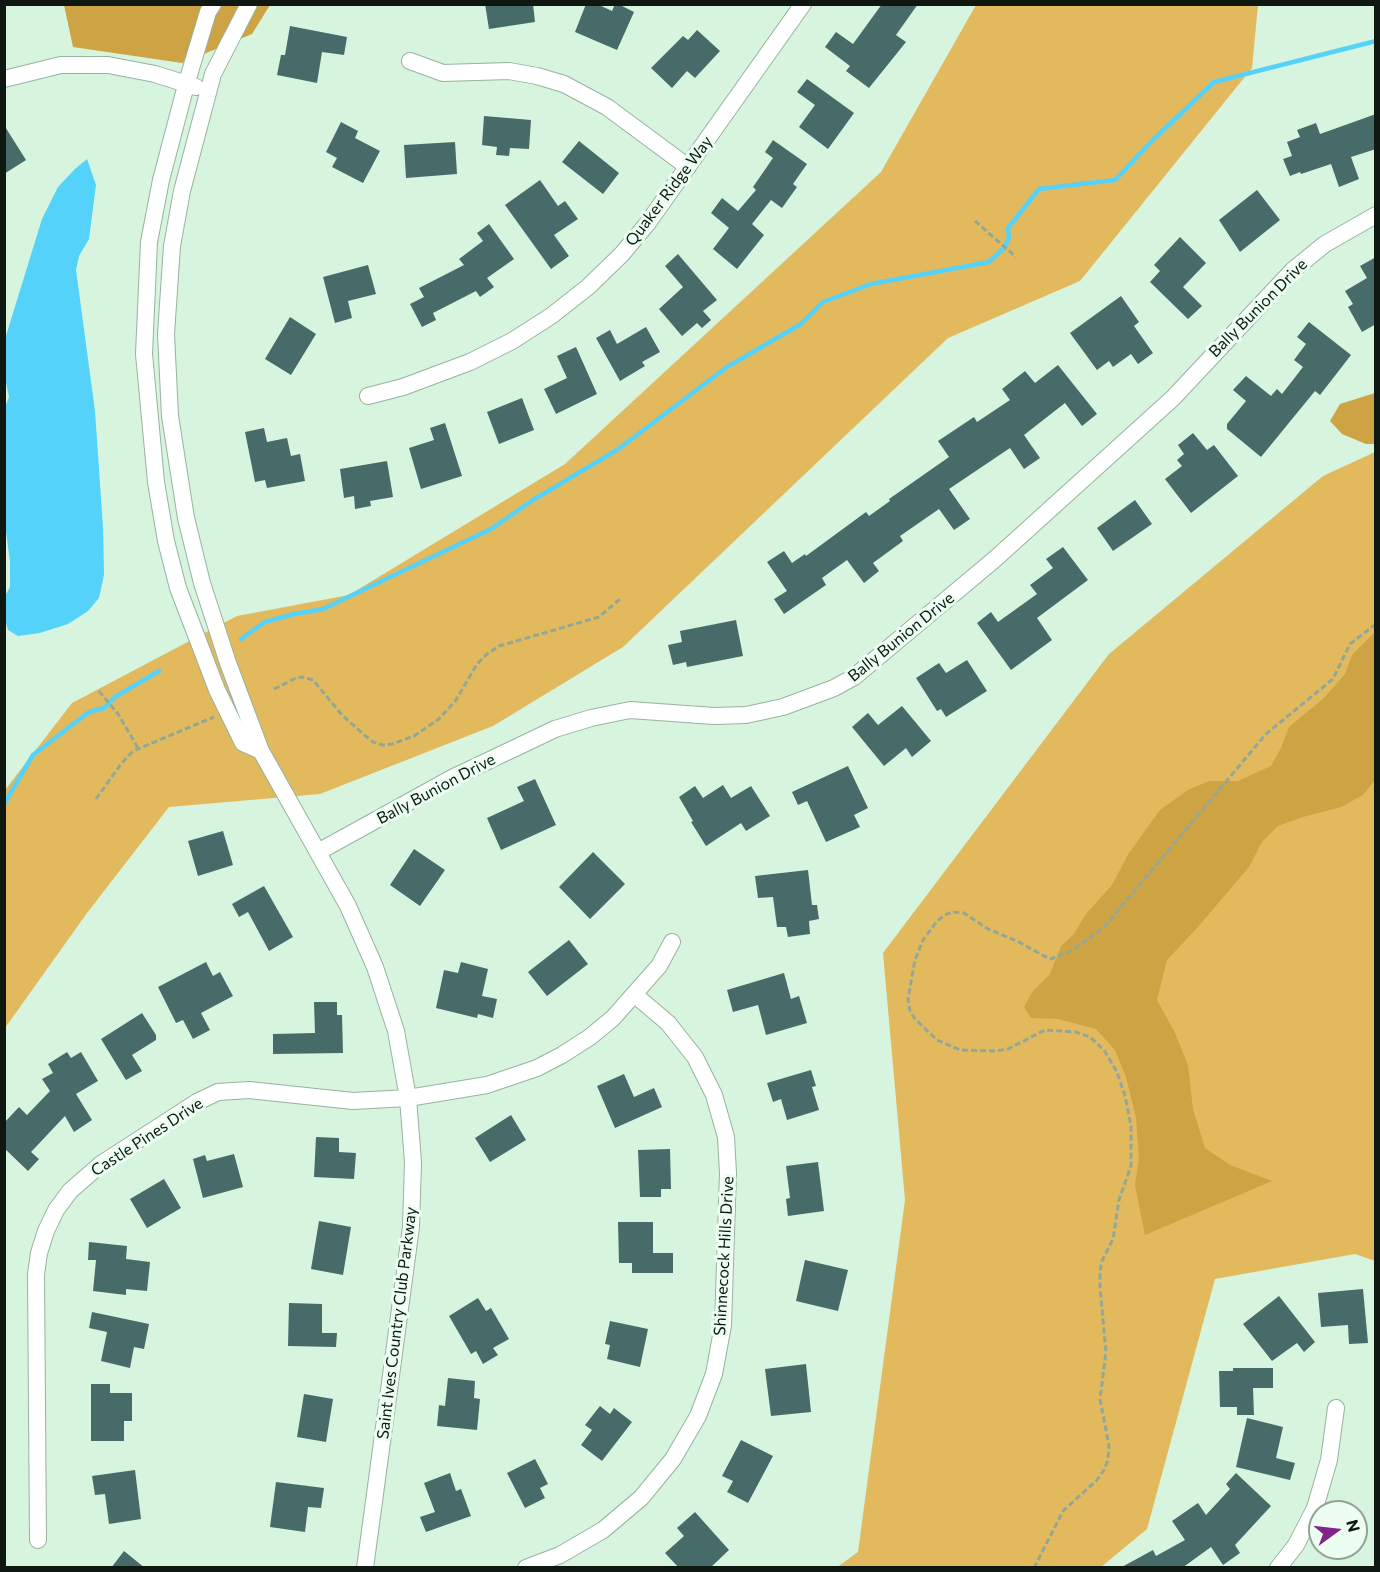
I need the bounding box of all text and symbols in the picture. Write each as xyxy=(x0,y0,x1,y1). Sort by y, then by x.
street label: Quaker Ridge Way xyxy=(621,132,717,250)
street label: Bally Bunion Drive xyxy=(1205,255,1311,361)
street label: Bally Bunion Drive xyxy=(844,588,958,686)
street label: Bally Bunion Drive xyxy=(374,750,498,828)
street label: Castle Pines Drive xyxy=(87,1094,207,1180)
street label: Shinnecock Hills Drive xyxy=(710,1176,738,1336)
street label: Saint Ives Country Club Parkway xyxy=(373,1206,421,1440)
north arrow xyxy=(1308,1500,1368,1560)
text: N xyxy=(1343,1517,1365,1534)

